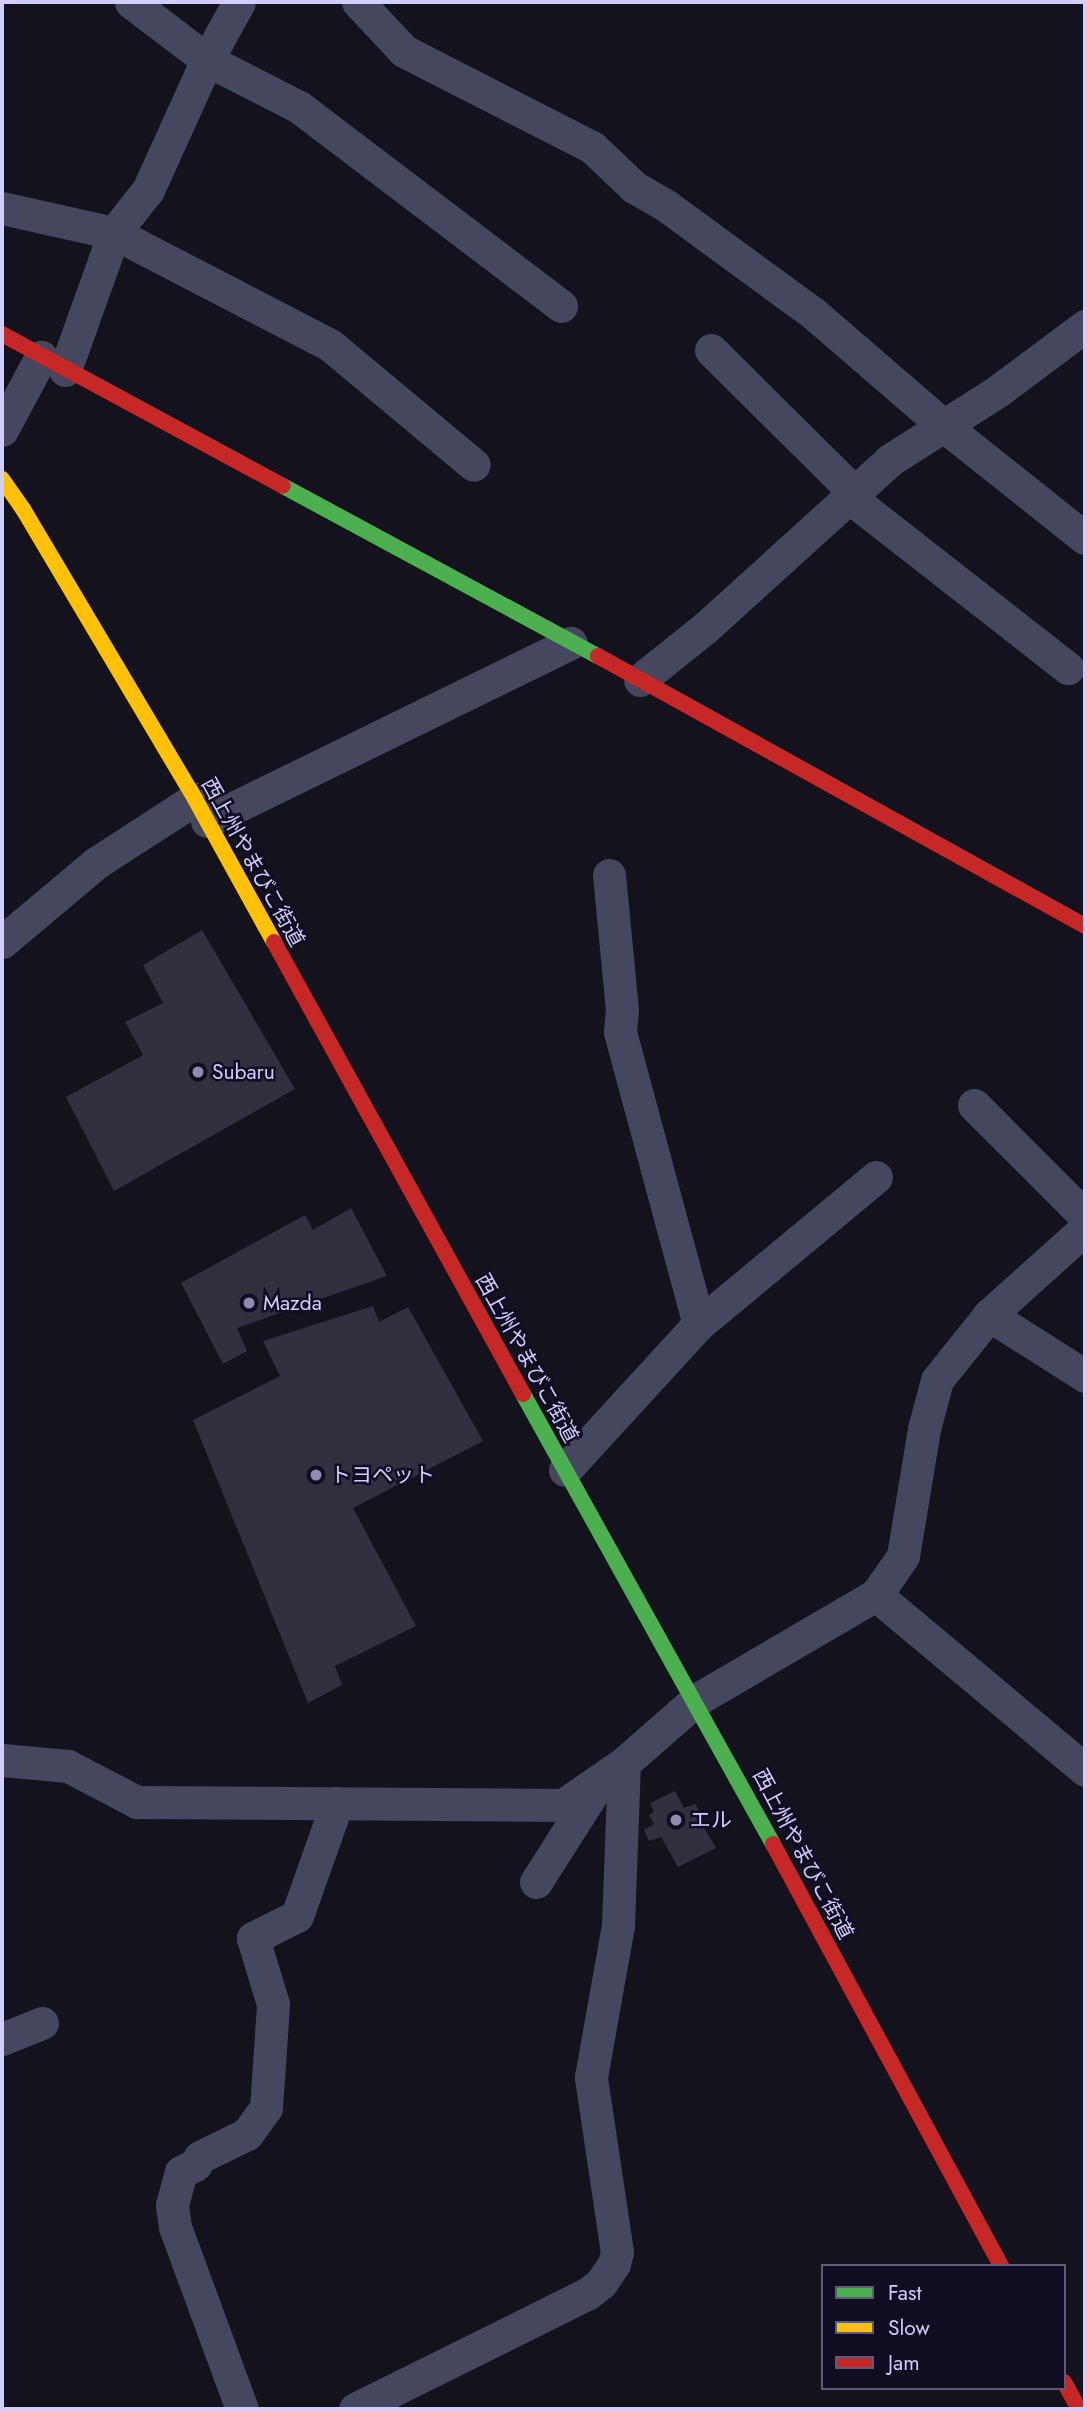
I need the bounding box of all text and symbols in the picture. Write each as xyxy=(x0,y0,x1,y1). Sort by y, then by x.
street label: 西上州やまびこ街道 xyxy=(196,773,310,951)
place label: Subaru xyxy=(212,1059,275,1085)
marker: Subaru xyxy=(190,1064,206,1080)
street label: 西上州やまびこ街道 xyxy=(470,1269,584,1447)
place label: Mazda xyxy=(263,1290,322,1316)
marker: Mazda xyxy=(241,1295,257,1311)
place label: トヨペット xyxy=(330,1462,435,1488)
marker: トヨペット xyxy=(308,1467,324,1483)
street label: 西上州やまびこ街道 xyxy=(748,1765,858,1943)
place label: エル xyxy=(690,1807,732,1833)
marker: エル xyxy=(668,1812,684,1828)
legend xyxy=(821,2264,1066,2390)
text: Fast xyxy=(888,2278,921,2308)
text: Slow xyxy=(888,2313,930,2343)
text: Jam xyxy=(888,2348,920,2378)

